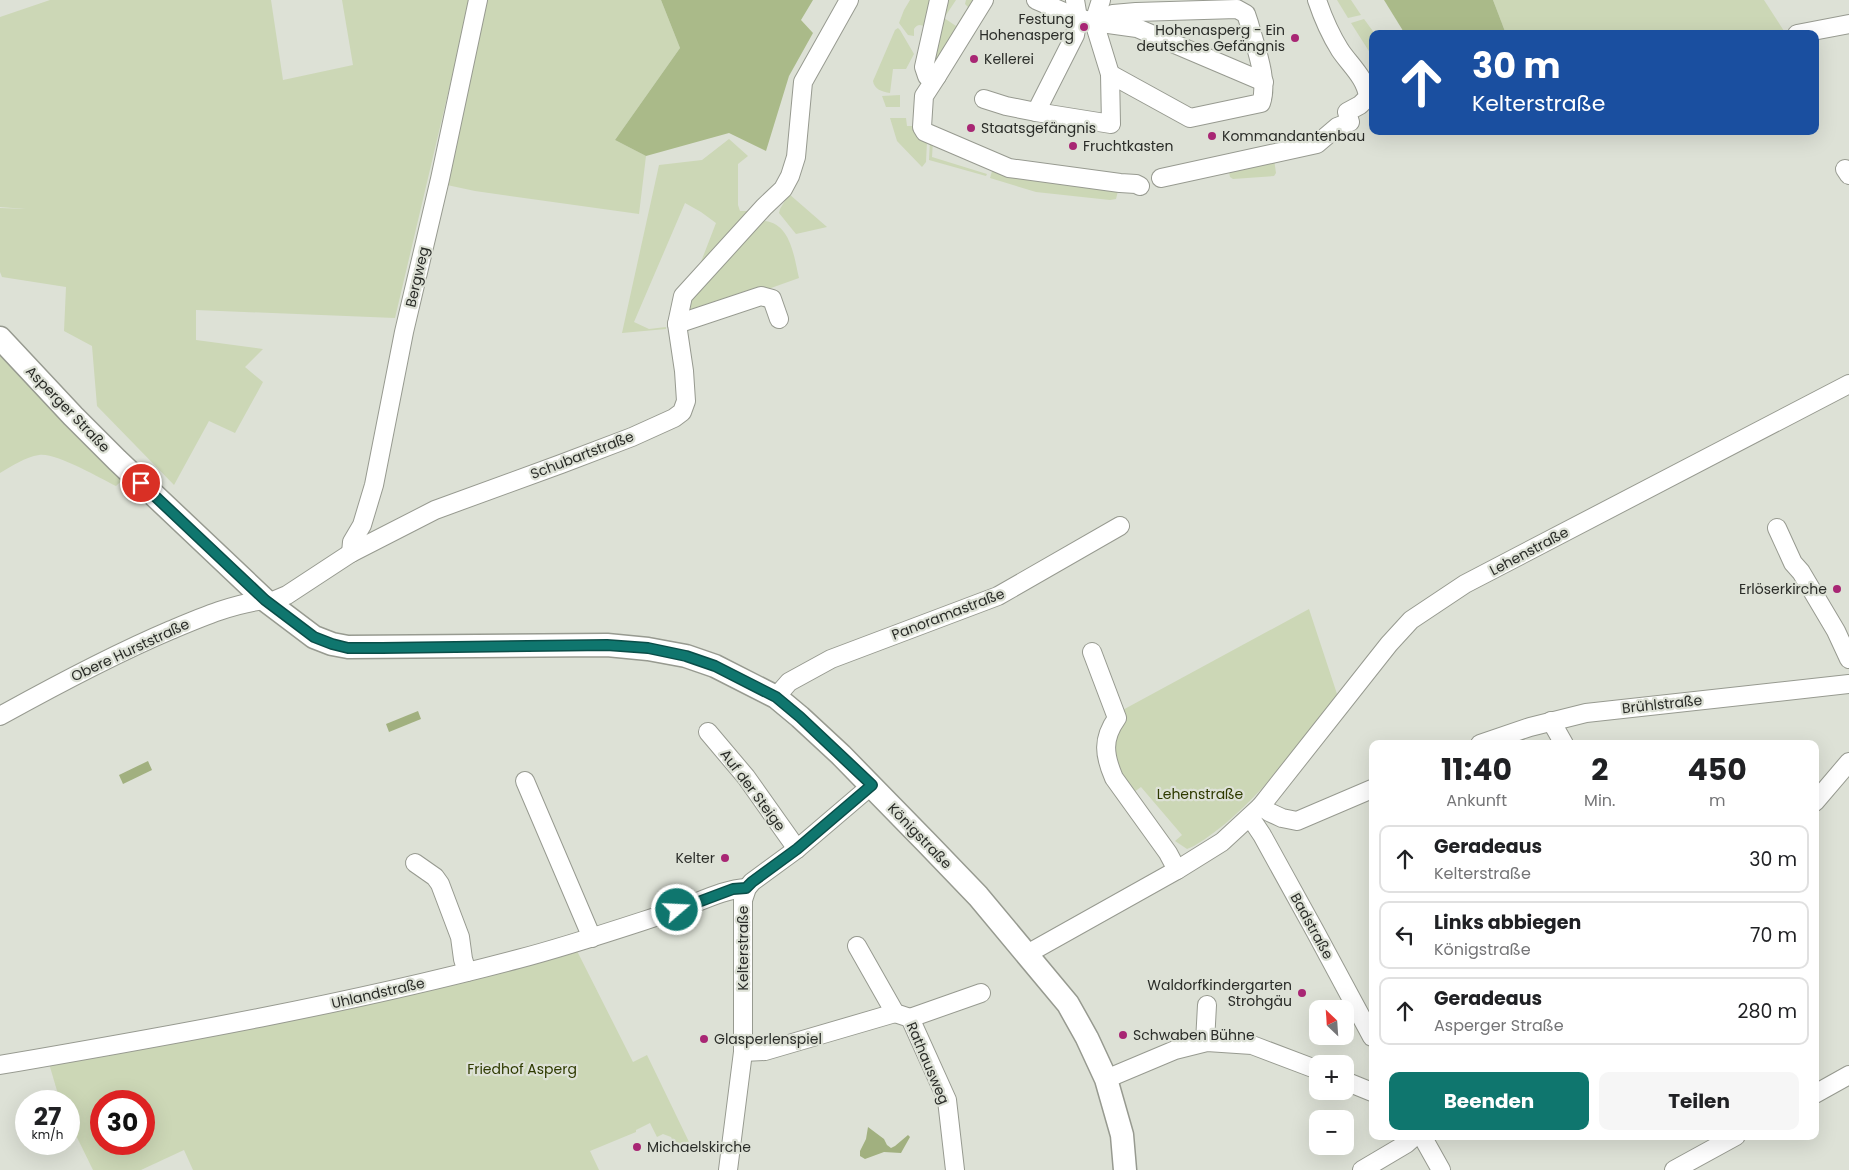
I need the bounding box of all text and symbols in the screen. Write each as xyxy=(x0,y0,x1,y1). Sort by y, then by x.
place label: Festung Hohenasperg xyxy=(979,9,1074,45)
place label: Hohenasperg - Ein deutsches Gefängnis xyxy=(1137,20,1285,56)
marker: Festung Hohenasperg xyxy=(1078,21,1090,33)
marker: Hohenasperg - Ein deutsches Gefängnis xyxy=(1289,32,1301,44)
text: 30 m xyxy=(1472,41,1560,90)
place label: Kellerei xyxy=(984,49,1034,69)
icon: ahead xyxy=(1389,50,1454,115)
marker: Kellerei xyxy=(968,53,980,65)
text: Kelterstraße xyxy=(1472,88,1605,119)
place label: Staatsgefängnis xyxy=(981,118,1096,138)
marker: Staatsgefängnis xyxy=(965,122,977,134)
place label: Kommandantenbau xyxy=(1222,126,1365,146)
marker: Kommandantenbau xyxy=(1206,130,1218,142)
place label: Fruchtkasten xyxy=(1083,136,1174,156)
marker: Fruchtkasten xyxy=(1067,140,1079,152)
street label: Bergweg xyxy=(400,245,434,309)
street label: Asperger Straße xyxy=(21,361,115,457)
street label: Schubartstraße xyxy=(527,426,637,484)
pin xyxy=(120,462,162,504)
icon: arrive xyxy=(127,469,155,497)
street label: Lehenstraße xyxy=(1486,522,1572,580)
place label: Erlöserkirche xyxy=(1739,579,1827,599)
street label: Panoramastraße xyxy=(889,583,1008,645)
marker: Erlöserkirche xyxy=(1831,583,1843,595)
street label: Obere Hurststraße xyxy=(68,614,193,686)
street label: Brühlstraße xyxy=(1621,690,1703,718)
street label: Auf der Steige xyxy=(716,745,790,835)
text: 11:40 xyxy=(1441,748,1512,791)
text: 2 xyxy=(1591,748,1608,791)
text: 450 xyxy=(1688,748,1747,791)
park label: Lehenstraße xyxy=(1157,784,1244,804)
text: Ankunft xyxy=(1446,789,1507,812)
text: Min. xyxy=(1584,789,1615,812)
text: m xyxy=(1709,789,1725,812)
street label: Königstraße xyxy=(883,799,957,874)
text: Geradeaus xyxy=(1434,833,1542,860)
icon: ahead xyxy=(1391,845,1419,873)
text: 30 m xyxy=(1749,846,1797,873)
place label: Kelter xyxy=(675,848,715,868)
marker: Kelter xyxy=(719,852,731,864)
text: Kelterstraße xyxy=(1434,862,1531,885)
position arrow xyxy=(650,883,702,935)
street label: Badstraße xyxy=(1286,889,1339,963)
street label: Kelterstraße xyxy=(733,905,753,990)
text: Links abbiegen xyxy=(1434,909,1581,936)
icon: left xyxy=(1391,921,1419,949)
text: 70 m xyxy=(1750,922,1797,949)
text: Königstraße xyxy=(1434,938,1531,961)
street label: Uhlandstraße xyxy=(329,972,427,1013)
place label: Waldorfkindergarten Strohgäu xyxy=(1147,975,1292,1011)
text: Geradeaus xyxy=(1434,985,1542,1012)
marker: Waldorfkindergarten Strohgäu xyxy=(1296,987,1308,999)
icon: ahead xyxy=(1391,997,1419,1025)
text: 280 m xyxy=(1738,998,1797,1025)
north arrow xyxy=(1309,1000,1354,1045)
map controls xyxy=(1309,1000,1354,1155)
text: Asperger Straße xyxy=(1434,1014,1564,1037)
street label: Rathausweg xyxy=(902,1019,954,1107)
place label: Schwaben Bühne xyxy=(1133,1025,1255,1045)
place label: Glasperlenspiel xyxy=(714,1029,822,1049)
marker: Schwaben Bühne xyxy=(1117,1029,1129,1041)
marker: Glasperlenspiel xyxy=(698,1033,710,1045)
button: + xyxy=(1309,1055,1354,1100)
park label: Friedhof Asperg xyxy=(467,1059,577,1079)
button: Beenden xyxy=(1389,1072,1589,1130)
button: Teilen xyxy=(1599,1072,1799,1130)
speed limit sign: 30 xyxy=(90,1090,155,1155)
text: 27 xyxy=(34,1099,61,1134)
button: − xyxy=(1309,1110,1354,1155)
text: km/h xyxy=(32,1126,63,1143)
place label: Michaelskirche xyxy=(647,1137,751,1157)
marker: Michaelskirche xyxy=(631,1141,643,1153)

